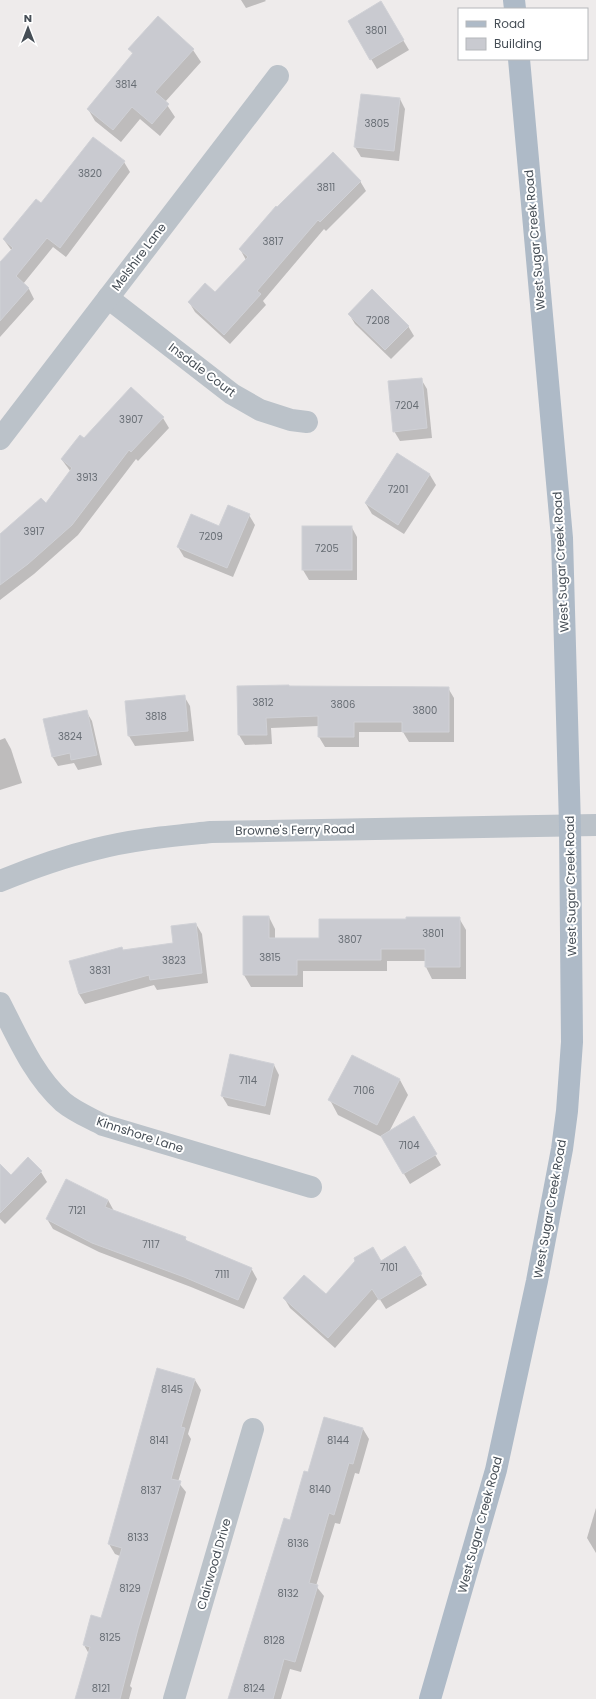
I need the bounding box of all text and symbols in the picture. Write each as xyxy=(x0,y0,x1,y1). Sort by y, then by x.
north arrow xyxy=(8,8,48,48)
legend xyxy=(458,8,588,60)
text: N xyxy=(24,10,32,26)
text: Road xyxy=(494,15,525,32)
house number: 3801 xyxy=(365,23,387,38)
text: Building xyxy=(494,35,542,52)
house number: 3814 xyxy=(115,77,137,92)
house number: 3805 xyxy=(365,116,389,131)
house number: 3820 xyxy=(78,166,102,181)
street label: West Sugar Creek Road xyxy=(520,169,549,311)
house number: 3811 xyxy=(317,180,335,195)
street label: Melshire Lane xyxy=(107,219,170,294)
house number: 3817 xyxy=(263,234,284,249)
house number: 7208 xyxy=(366,313,390,328)
street label: Insdale Court xyxy=(165,339,239,401)
house number: 7204 xyxy=(395,398,419,413)
house number: 3907 xyxy=(119,412,144,427)
house number: 3913 xyxy=(76,470,98,485)
house number: 7201 xyxy=(388,482,408,497)
street label: West Sugar Creek Road xyxy=(548,491,573,633)
house number: 3917 xyxy=(24,524,45,539)
house number: 7209 xyxy=(199,529,223,544)
house number: 7205 xyxy=(315,541,339,556)
house number: 3812 xyxy=(252,695,274,710)
house number: 3806 xyxy=(331,697,355,712)
house number: 3800 xyxy=(413,703,437,718)
house number: 3818 xyxy=(145,709,167,724)
house number: 3824 xyxy=(58,729,82,744)
street label: West Sugar Creek Road xyxy=(561,815,580,957)
street label: Browne's Ferry Road xyxy=(235,820,355,839)
house number: 3801 xyxy=(422,926,444,941)
house number: 3807 xyxy=(338,932,363,947)
house number: 3815 xyxy=(259,950,281,965)
house number: 3823 xyxy=(162,953,186,968)
house number: 3831 xyxy=(89,963,111,978)
house number: 7114 xyxy=(239,1073,257,1088)
house number: 7106 xyxy=(353,1083,375,1098)
street label: Kinnshore Lane xyxy=(94,1112,186,1157)
house number: 7104 xyxy=(398,1138,420,1153)
street label: West Sugar Creek Road xyxy=(529,1138,570,1280)
house number: 7121 xyxy=(68,1203,86,1218)
house number: 7117 xyxy=(142,1237,160,1252)
house number: 7101 xyxy=(380,1260,398,1275)
house number: 7111 xyxy=(214,1267,230,1282)
house number: 8145 xyxy=(161,1382,183,1397)
house number: 8141 xyxy=(150,1433,169,1448)
house number: 8144 xyxy=(327,1433,349,1448)
street label: West Sugar Creek Road xyxy=(453,1455,506,1595)
house number: 8140 xyxy=(309,1482,331,1497)
house number: 8137 xyxy=(141,1483,162,1498)
street label: Clairwood Drive xyxy=(192,1516,235,1612)
house number: 8133 xyxy=(127,1530,149,1545)
house number: 8136 xyxy=(287,1536,309,1551)
house number: 8129 xyxy=(119,1581,141,1596)
house number: 8132 xyxy=(277,1586,299,1601)
house number: 8125 xyxy=(99,1630,121,1645)
house number: 8128 xyxy=(263,1633,285,1648)
house number: 8121 xyxy=(92,1681,110,1696)
house number: 8124 xyxy=(243,1681,265,1696)

